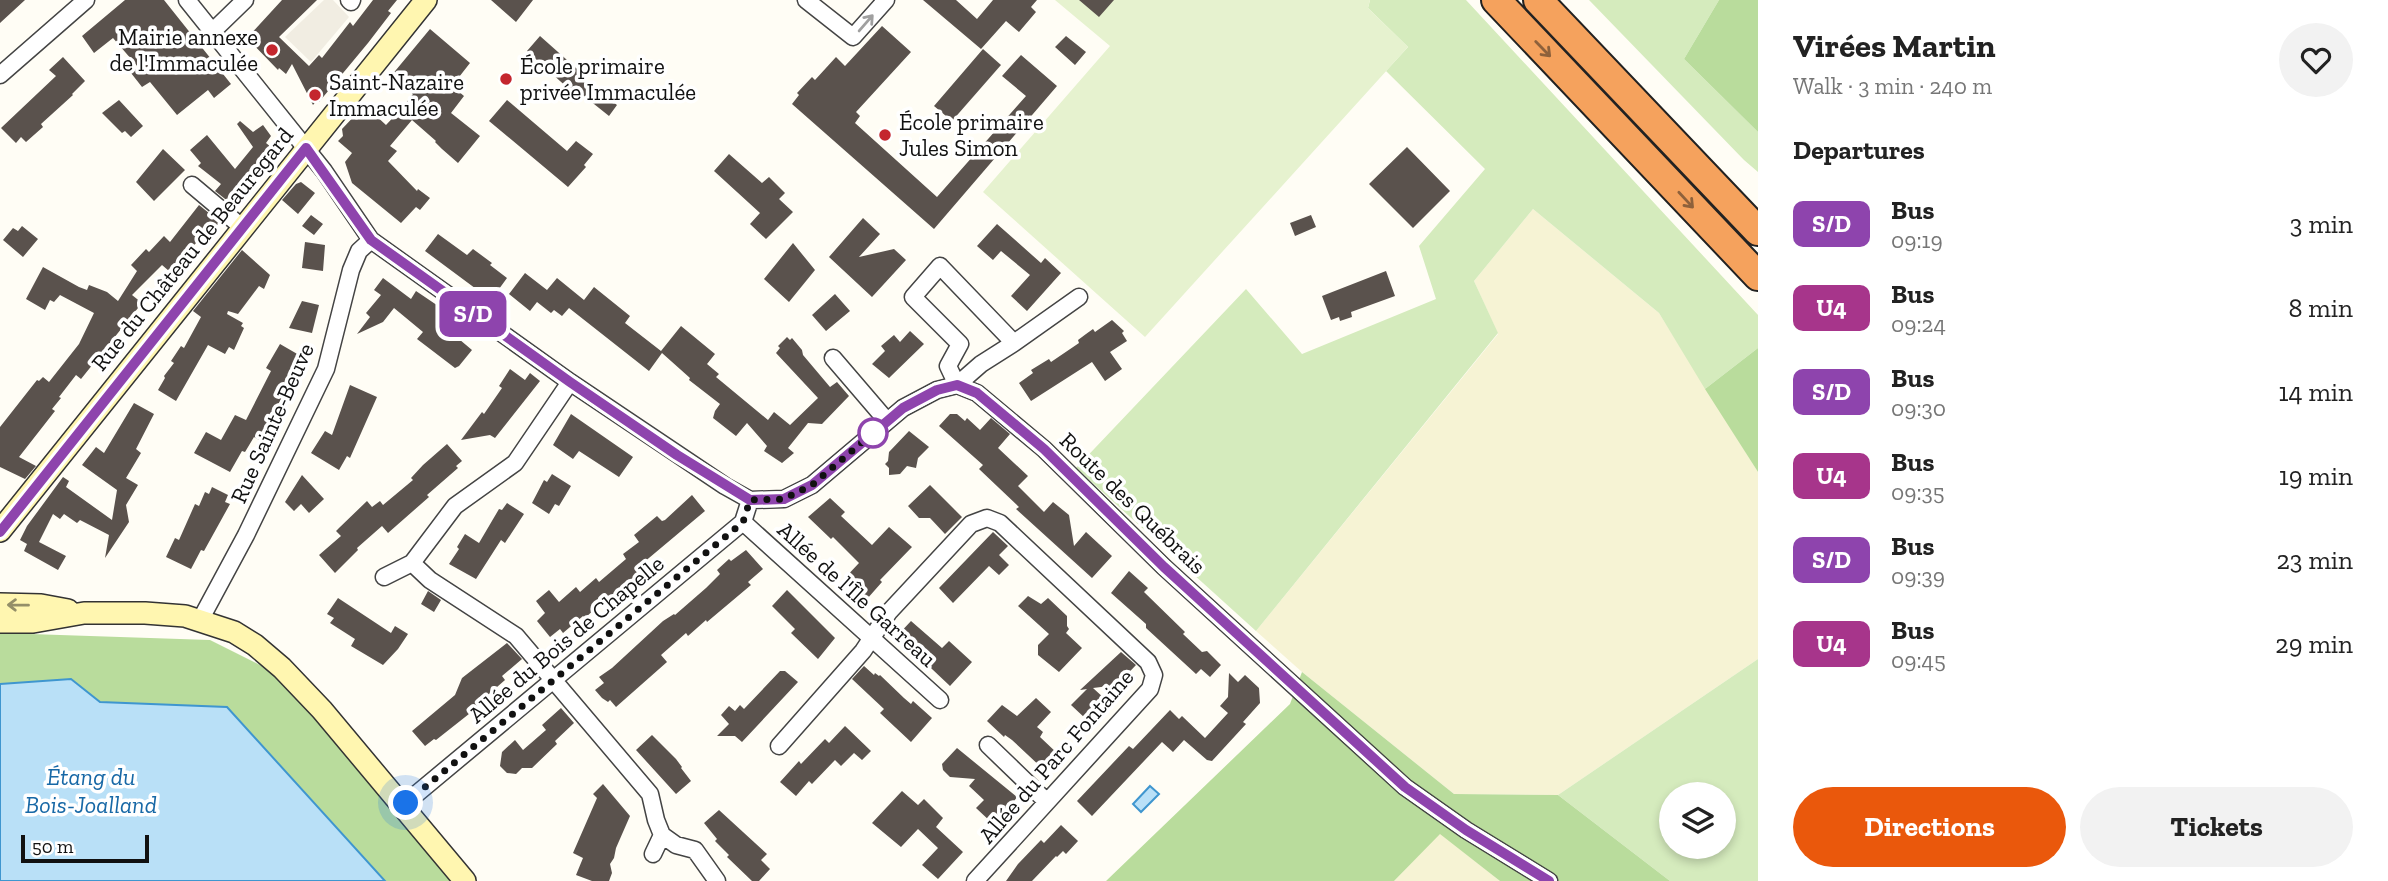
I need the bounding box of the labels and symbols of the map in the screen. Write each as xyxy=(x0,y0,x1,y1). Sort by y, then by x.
one-way arrow xyxy=(858,14,874,32)
place label: Mairie annexe de l'Immaculée xyxy=(110,23,258,77)
one-way arrow xyxy=(1534,40,1551,57)
marker: Mairie annexe de l'Immaculée xyxy=(264,42,280,58)
place label: École primaire privée Immaculée xyxy=(520,52,696,106)
place label: Saint-Nazaire Immaculée xyxy=(329,68,464,122)
marker: École primaire privée Immaculée xyxy=(498,71,514,87)
marker: Saint-Nazaire Immaculée xyxy=(307,87,323,103)
place label: École primaire Jules Simon xyxy=(899,108,1044,162)
street label: Rue du Château de Beauregard xyxy=(85,121,299,376)
marker: École primaire Jules Simon xyxy=(877,127,893,143)
one-way arrow xyxy=(1678,191,1694,209)
line badge: S/D xyxy=(433,291,513,337)
street label: Rue Sainte-Beuve xyxy=(224,339,320,507)
unlabelled marker xyxy=(858,418,888,448)
street label: Route des Québrais xyxy=(1054,426,1212,580)
street label: Allée de l'Île Garreau xyxy=(772,515,942,673)
street label: Allée du Bois de Chapelle xyxy=(463,549,669,729)
one-way arrow xyxy=(7,598,30,612)
street label: Allée du Parc Fontaine xyxy=(973,663,1139,849)
water label: Étang du Bois-Joalland xyxy=(25,762,157,819)
your location xyxy=(388,785,423,820)
scale bar xyxy=(21,832,149,864)

